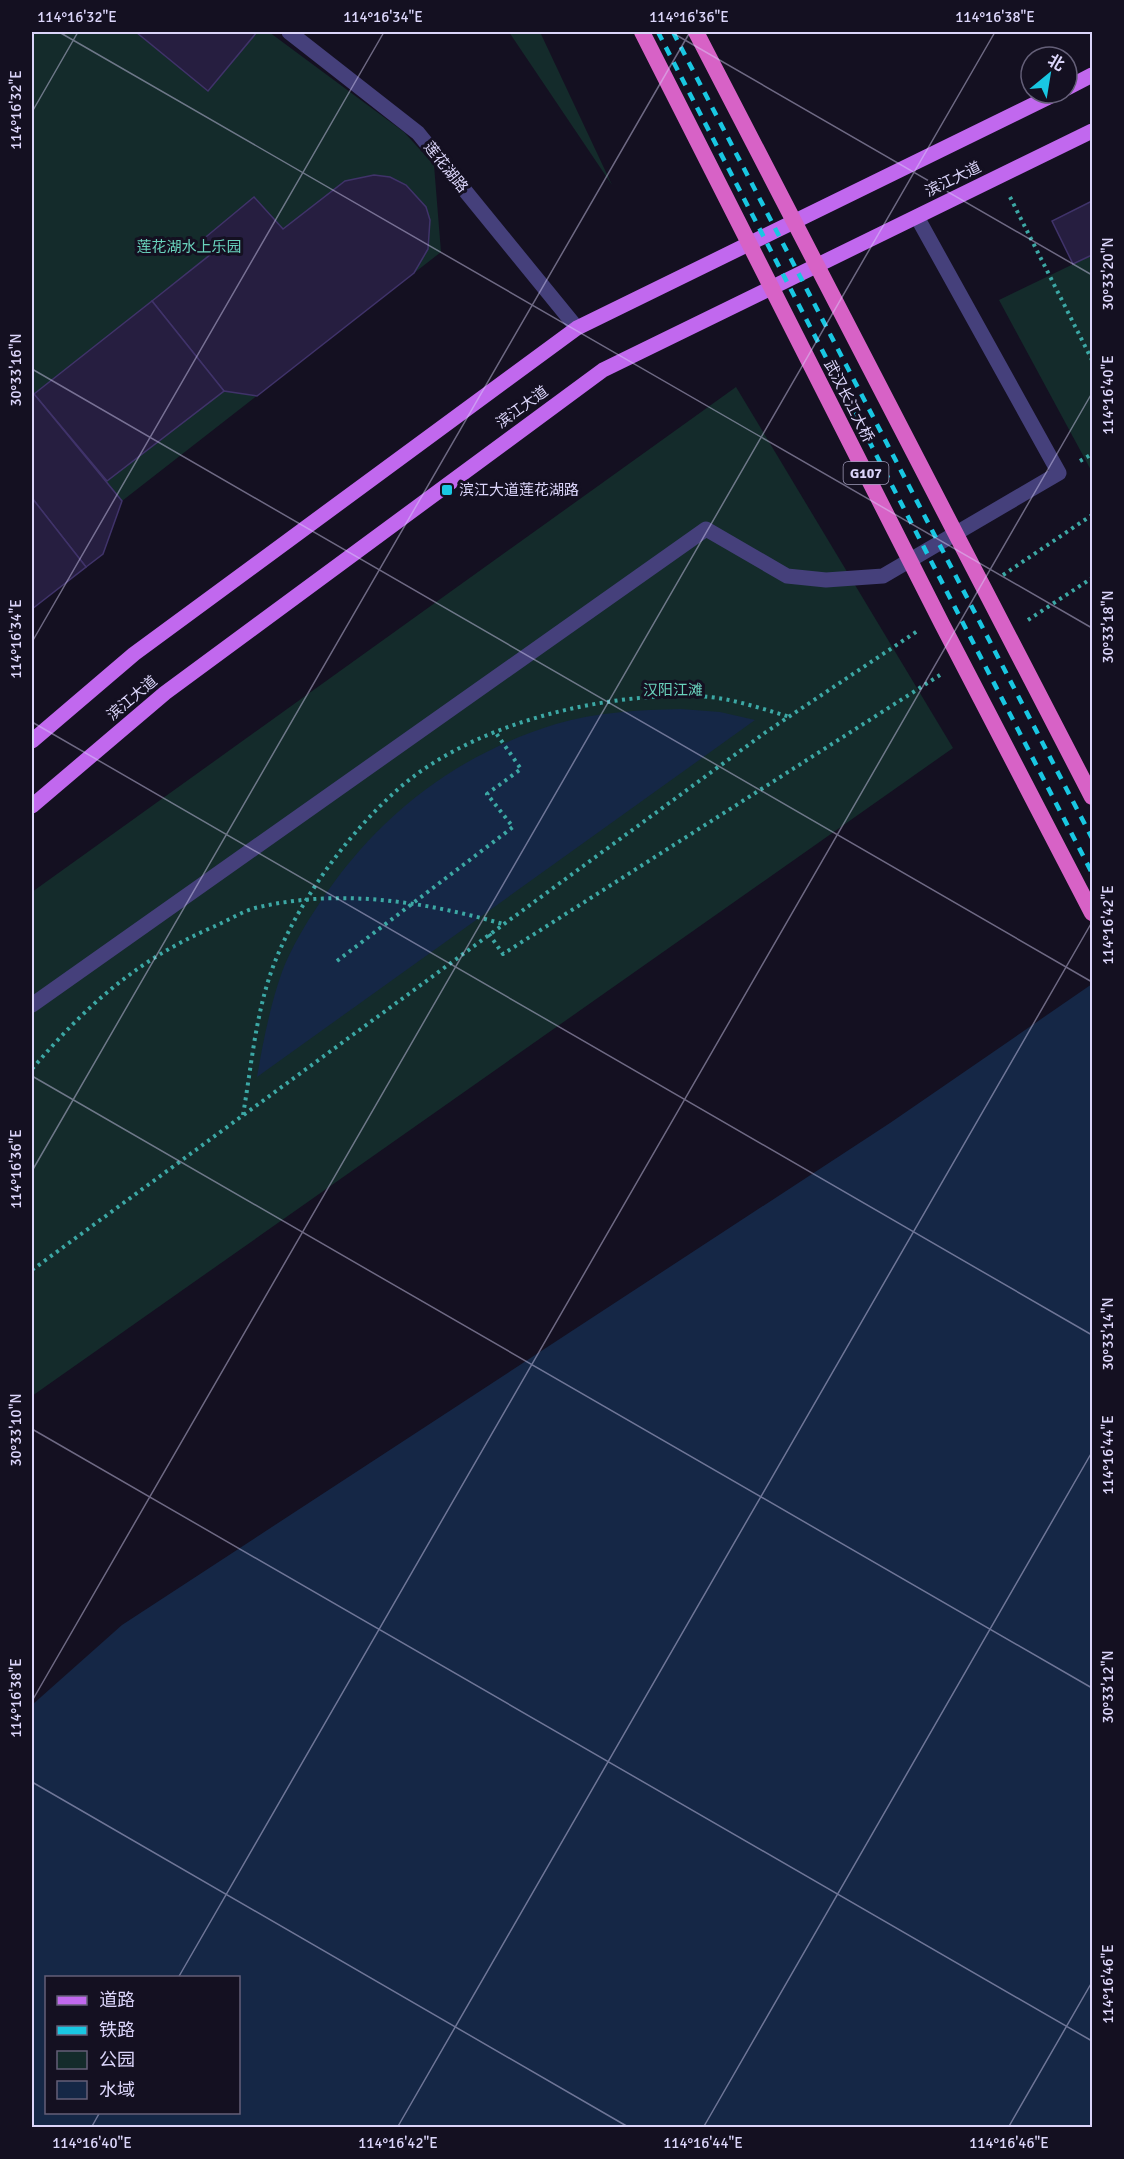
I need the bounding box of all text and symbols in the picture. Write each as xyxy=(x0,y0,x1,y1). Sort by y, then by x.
text: 114°16'32"E xyxy=(37,8,117,26)
text: 114°16'34"E xyxy=(343,8,423,26)
text: 114°16'36"E xyxy=(649,8,729,26)
text: 114°16'38"E xyxy=(955,8,1035,26)
north arrow xyxy=(1019,45,1079,105)
text: 北 xyxy=(1044,50,1068,76)
text: 114°16'32"E xyxy=(7,70,25,150)
street label: 莲花湖路 xyxy=(420,138,472,196)
street label: 滨江大道 xyxy=(922,158,984,200)
text: 30°33'20"N xyxy=(1099,237,1117,311)
park label: 莲花湖水上乐园 xyxy=(136,238,242,256)
text: 30°33'16"N xyxy=(7,333,25,407)
text: 114°16'40"E xyxy=(1099,355,1117,435)
street label: 武汉长江大桥 xyxy=(821,357,877,445)
street label: 滨江大道 xyxy=(492,382,552,432)
road number: G107 xyxy=(844,462,888,484)
place label: 滨江大道莲花湖路 xyxy=(459,481,579,499)
marker: 滨江大道莲花湖路 xyxy=(440,483,454,497)
text: 30°33'18"N xyxy=(1099,590,1117,664)
text: 114°16'34"E xyxy=(7,599,25,679)
street label: 滨江大道 xyxy=(103,672,161,724)
park label: 汉阳江滩 xyxy=(643,681,703,699)
text: 114°16'42"E xyxy=(1099,885,1117,965)
text: 114°16'36"E xyxy=(7,1129,25,1209)
text: 30°33'14"N xyxy=(1099,1297,1117,1371)
text: 30°33'10"N xyxy=(7,1393,25,1467)
text: 114°16'44"E xyxy=(1099,1415,1117,1495)
text: 30°33'12"N xyxy=(1099,1650,1117,1724)
text: 114°16'38"E xyxy=(7,1658,25,1738)
text: 114°16'46"E xyxy=(1099,1944,1117,2024)
legend xyxy=(45,1976,240,2114)
text: 道路 xyxy=(99,1989,135,2011)
text: 铁路 xyxy=(99,2019,135,2041)
text: 公园 xyxy=(99,2049,135,2071)
text: 水域 xyxy=(99,2079,135,2101)
text: 114°16'40"E xyxy=(52,2134,132,2152)
text: 114°16'42"E xyxy=(358,2134,438,2152)
text: 114°16'44"E xyxy=(663,2134,743,2152)
text: 114°16'46"E xyxy=(969,2134,1049,2152)

